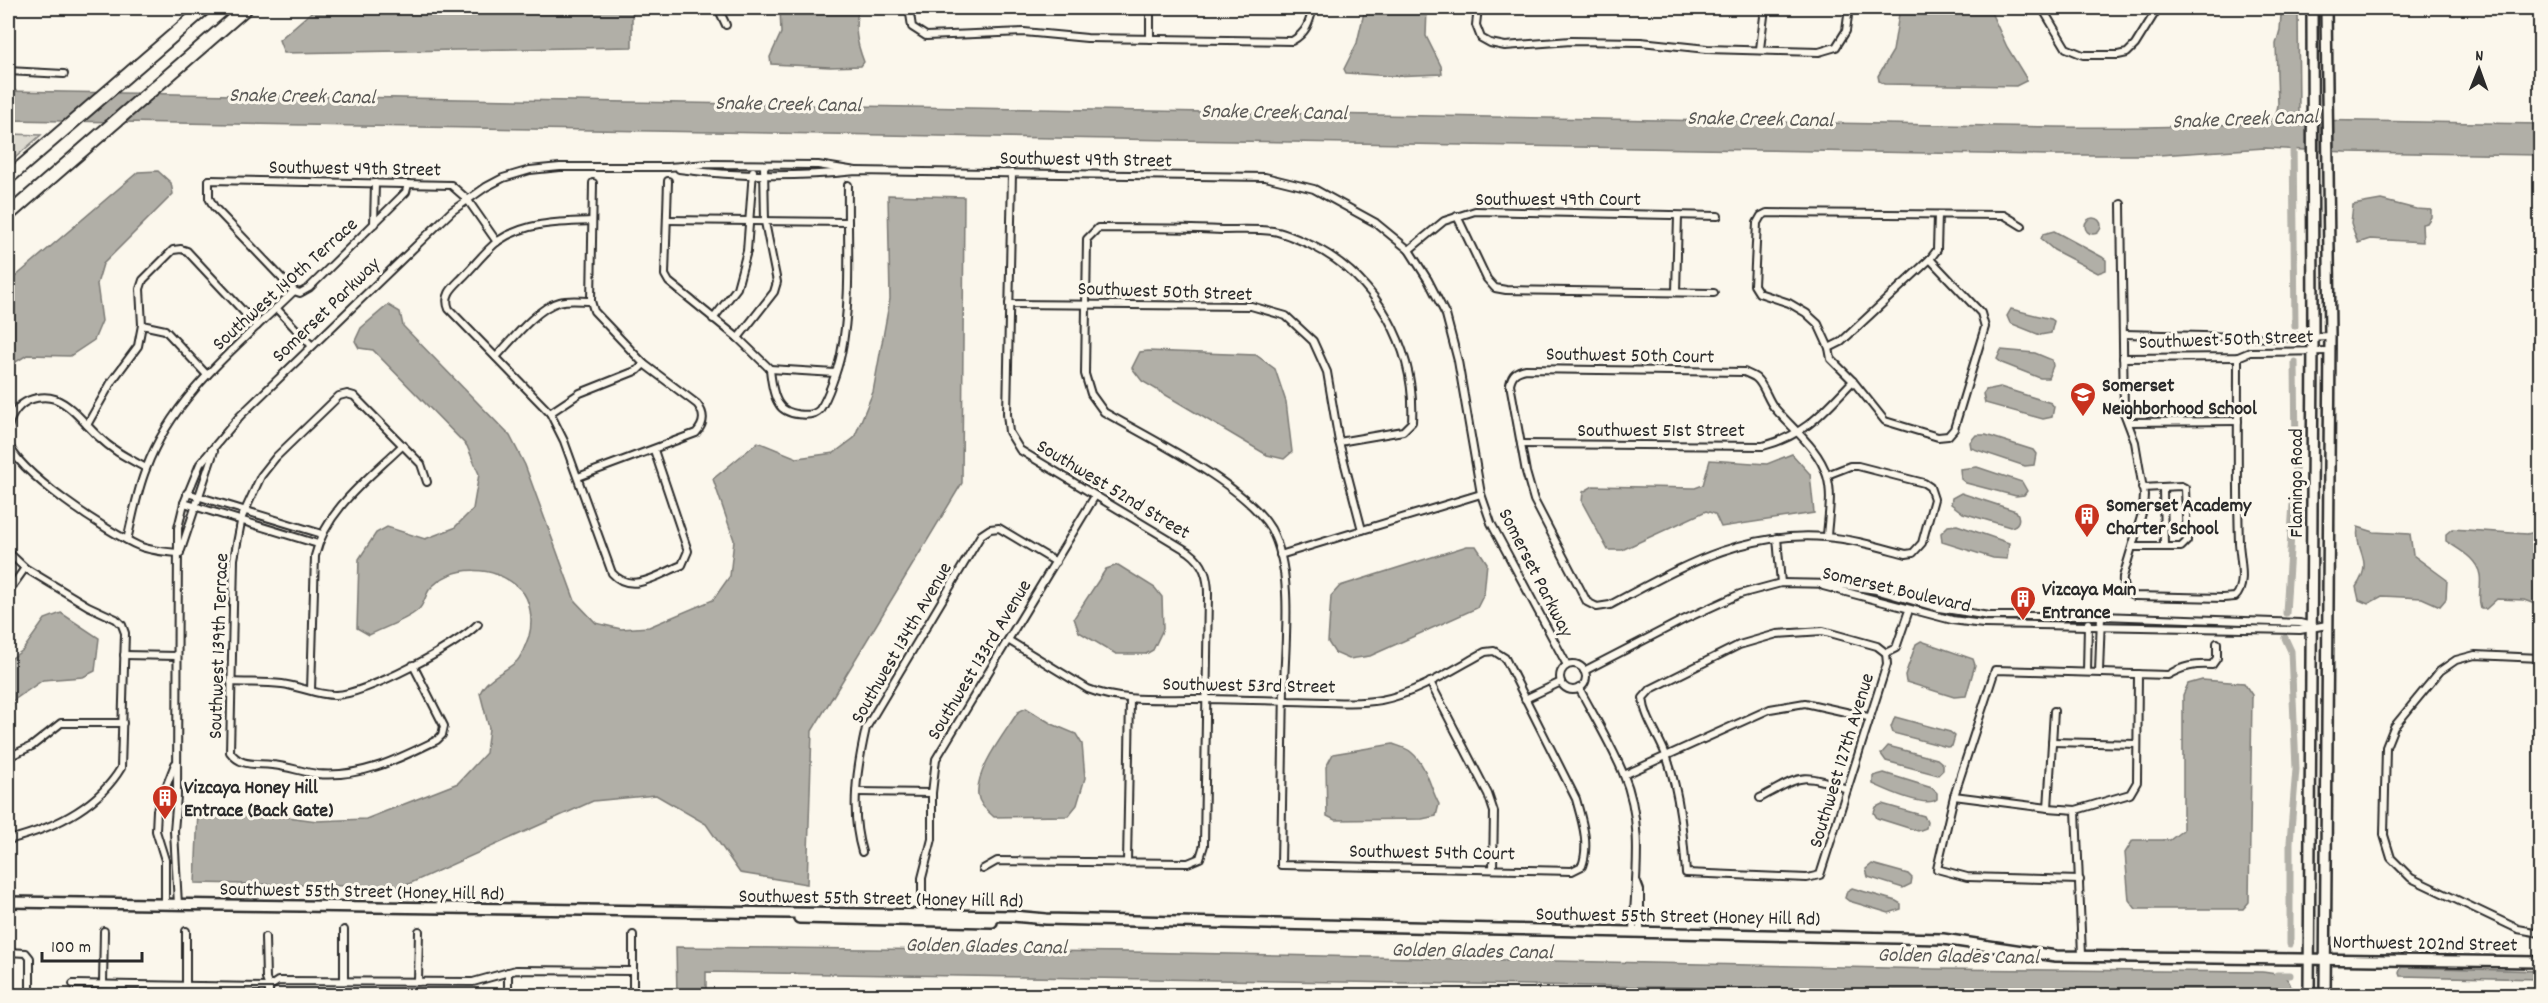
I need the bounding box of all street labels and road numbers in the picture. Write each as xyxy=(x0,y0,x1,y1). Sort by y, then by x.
street label: Southwest 49th Street xyxy=(1000,145,1172,176)
street label: Southwest 49th Street xyxy=(269,154,441,185)
street label: Southwest 49th Court xyxy=(1475,187,1641,215)
street label: Southwest 140th Terrace xyxy=(207,212,365,358)
street label: Somerset Parkway xyxy=(267,251,388,370)
street label: Southwest 50th Street xyxy=(1077,276,1253,310)
street label: Southwest 50th Street xyxy=(2138,324,2314,358)
street label: Southwest 50th Court xyxy=(1546,342,1714,372)
street label: Southwest 51st Street xyxy=(1577,418,1745,446)
street label: Flamingo Road xyxy=(2284,428,2312,538)
street label: Southwest 52nd Street xyxy=(1030,434,1195,548)
street label: Somerset Parkway xyxy=(1490,504,1579,643)
street label: Southwest 139th Terrace xyxy=(203,552,237,740)
street label: Southwest 134th Avenue xyxy=(845,557,960,729)
street label: Somerset Boulevard xyxy=(1819,560,1974,622)
street label: Southwest 133rd Avenue xyxy=(921,575,1040,746)
street label: Southwest 127th Avenue xyxy=(1803,670,1883,852)
street label: Southwest 53rd Street xyxy=(1162,671,1336,703)
street label: Southwest 54th Court xyxy=(1349,839,1515,869)
street label: Southwest 55th Street (Honey Hill Rd) xyxy=(219,877,505,909)
street label: Southwest 55th Street (Honey Hill Rd) xyxy=(738,884,1024,916)
street label: Southwest 55th Street (Honey Hill Rd) xyxy=(1535,902,1821,934)
street label: Northwest 202nd Street xyxy=(2332,929,2518,961)

